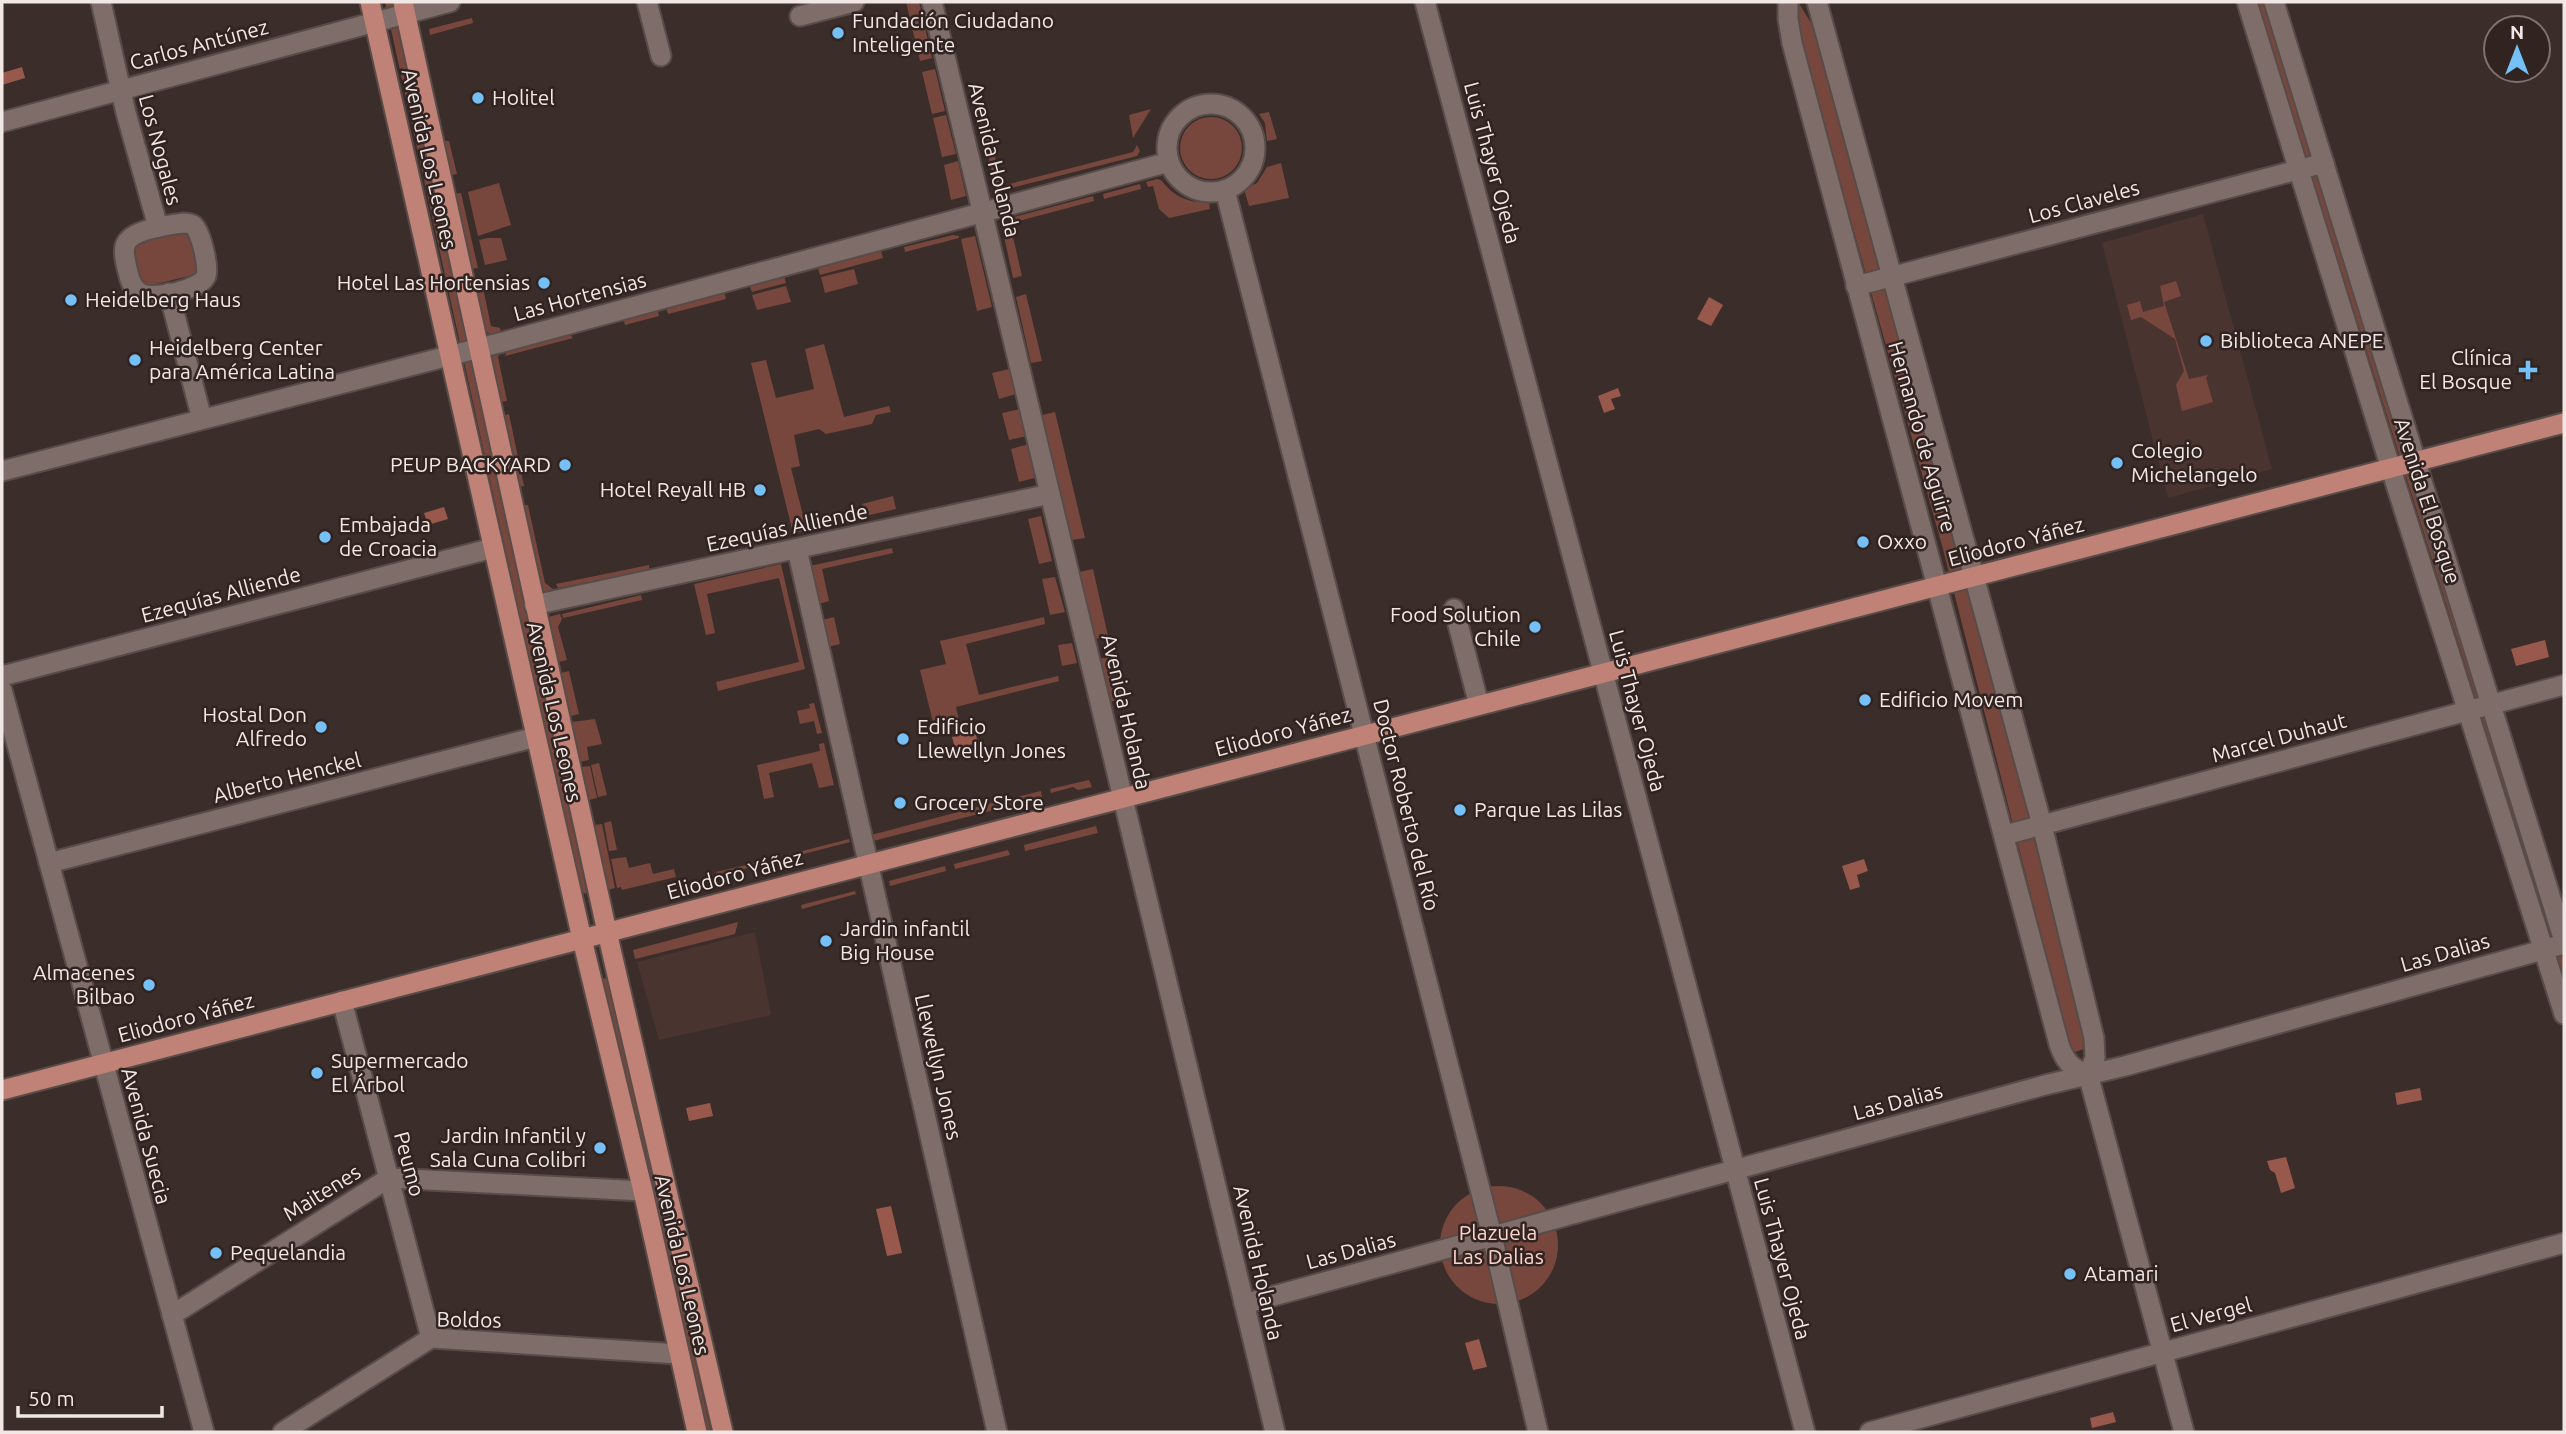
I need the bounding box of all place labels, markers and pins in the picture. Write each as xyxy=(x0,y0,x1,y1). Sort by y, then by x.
place label: Fundación Ciudadano Inteligente xyxy=(852,8,1054,56)
marker: Fundación Ciudadano Inteligente xyxy=(830,25,846,41)
place label: Holitel xyxy=(492,85,555,109)
marker: Holitel xyxy=(470,90,486,106)
place label: Hotel Las Hortensias xyxy=(337,270,530,294)
marker: Hotel Las Hortensias xyxy=(536,275,552,291)
place label: Heidelberg Haus xyxy=(85,287,241,311)
marker: Heidelberg Haus xyxy=(63,292,79,308)
place label: Biblioteca ANEPE xyxy=(2220,328,2383,352)
marker: Biblioteca ANEPE xyxy=(2198,333,2214,349)
place label: Heidelberg Center para América Latina xyxy=(149,335,335,383)
place label: Clínica El Bosque xyxy=(2419,345,2512,393)
marker: Heidelberg Center para América Latina xyxy=(127,352,143,368)
marker: Clínica El Bosque xyxy=(2518,360,2538,380)
place label: Colegio Michelangelo xyxy=(2131,438,2257,486)
place label: PEUP BACKYARD xyxy=(390,452,551,476)
marker: Colegio Michelangelo xyxy=(2109,455,2125,471)
marker: PEUP BACKYARD xyxy=(557,457,573,473)
place label: Hotel Reyall HB xyxy=(600,477,746,501)
marker: Hotel Reyall HB xyxy=(752,482,768,498)
place label: Embajada de Croacia xyxy=(339,512,437,560)
marker: Embajada de Croacia xyxy=(317,529,333,545)
place label: Oxxo xyxy=(1877,529,1927,553)
marker: Oxxo xyxy=(1855,534,1871,550)
place label: Food Solution Chile xyxy=(1390,602,1521,650)
marker: Food Solution Chile xyxy=(1527,619,1543,635)
place label: Edificio Movem xyxy=(1879,687,2023,711)
marker: Edificio Movem xyxy=(1857,692,1873,708)
place label: Hostal Don Alfredo xyxy=(203,702,307,750)
place label: Edificio Llewellyn Jones xyxy=(917,714,1066,762)
marker: Hostal Don Alfredo xyxy=(313,719,329,735)
marker: Edificio Llewellyn Jones xyxy=(895,731,911,747)
place label: Grocery Store xyxy=(914,790,1044,814)
marker: Grocery Store xyxy=(892,795,908,811)
place label: Parque Las Lilas xyxy=(1474,797,1622,821)
marker: Parque Las Lilas xyxy=(1452,802,1468,818)
place label: Jardin infantil Big House xyxy=(840,916,970,964)
marker: Jardin infantil Big House xyxy=(818,933,834,949)
place label: Almacenes Bilbao xyxy=(33,960,135,1008)
marker: Almacenes Bilbao xyxy=(141,977,157,993)
place label: Supermercado El Árbol xyxy=(331,1048,469,1096)
marker: Supermercado El Árbol xyxy=(309,1065,325,1081)
place label: Jardin Infantil y Sala Cuna Colibri xyxy=(430,1123,586,1171)
marker: Jardin Infantil y Sala Cuna Colibri xyxy=(592,1140,608,1156)
place label: Pequelandia xyxy=(230,1240,346,1264)
marker: Pequelandia xyxy=(208,1245,224,1261)
place label: Atamari xyxy=(2084,1261,2159,1285)
marker: Atamari xyxy=(2062,1266,2078,1282)

